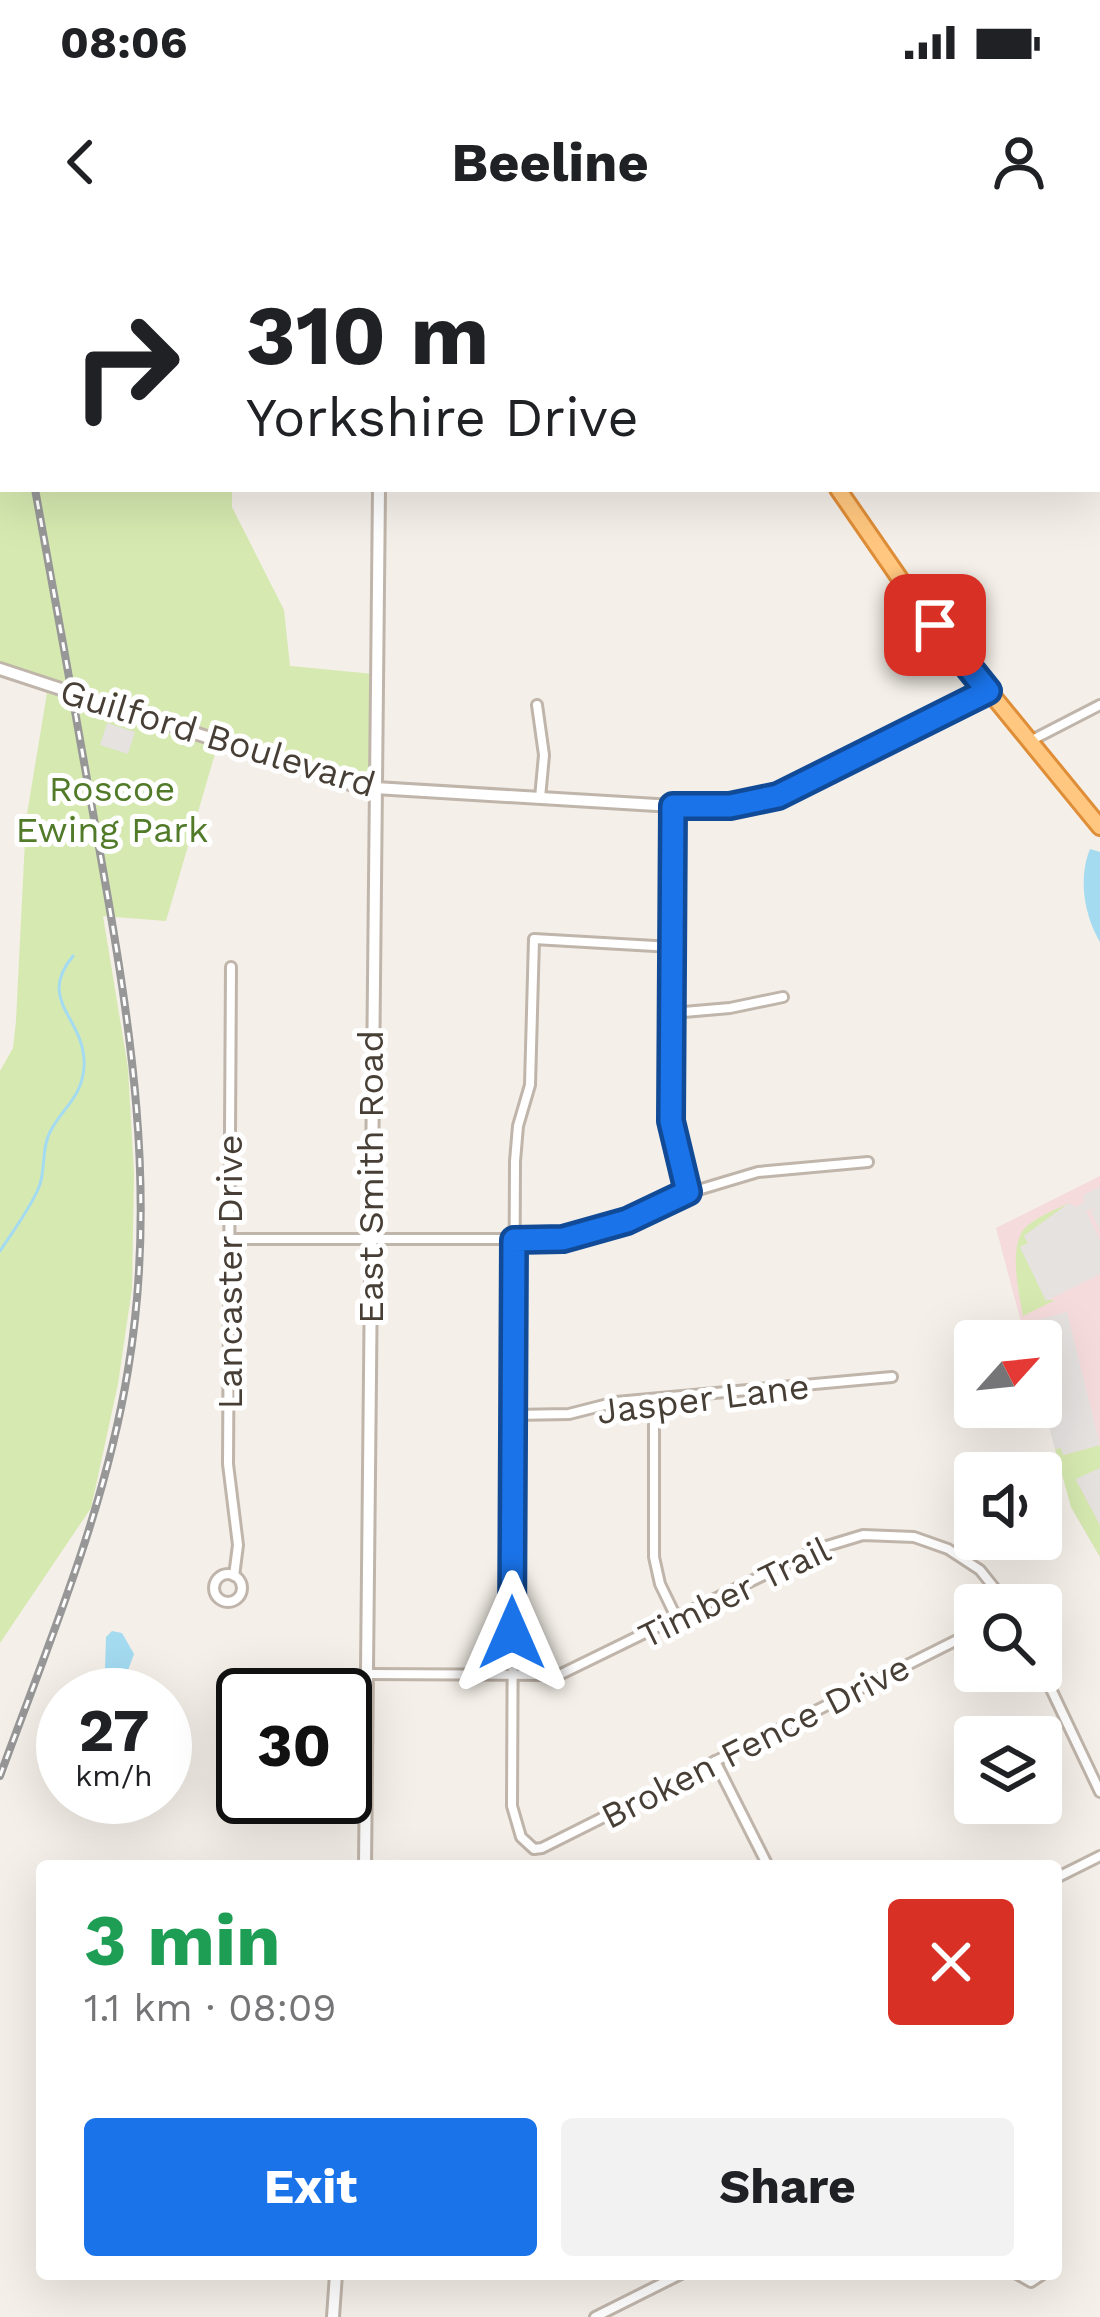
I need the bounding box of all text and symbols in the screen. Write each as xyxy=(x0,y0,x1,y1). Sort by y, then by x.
text: 08:06 xyxy=(60,16,188,69)
icon: back xyxy=(48,129,114,195)
icon: person xyxy=(986,129,1052,195)
text: Beeline xyxy=(451,131,649,194)
text: 310 m xyxy=(246,286,489,384)
icon: right xyxy=(48,288,204,444)
text: Yorkshire Drive xyxy=(246,386,639,449)
pin xyxy=(884,574,986,676)
icon: arrive xyxy=(902,592,968,658)
street label: Guilford Boulevard xyxy=(55,670,380,806)
park label: Roscoe Ewing Park xyxy=(16,768,208,851)
street label: East Smith Road xyxy=(350,1030,392,1324)
street label: Lancaster Drive xyxy=(209,1134,251,1410)
north arrow xyxy=(954,1320,1062,1428)
map controls xyxy=(954,1320,1062,1824)
street label: Jasper Lane xyxy=(595,1365,812,1433)
button: sound xyxy=(954,1452,1062,1560)
street label: Timber Trail xyxy=(632,1528,837,1657)
position arrow xyxy=(449,1570,575,1696)
button: search xyxy=(954,1584,1062,1692)
street label: Broken Fence Drive xyxy=(594,1646,917,1838)
speed limit sign: 30 xyxy=(216,1668,372,1824)
text: 27 xyxy=(78,1695,150,1766)
button: layers xyxy=(954,1716,1062,1824)
text: km/h xyxy=(75,1758,153,1793)
text: 3 min xyxy=(84,1898,281,1982)
button: close xyxy=(888,1899,1014,2025)
text: 1.1 km · 08:09 xyxy=(84,1985,336,2030)
button: Exit xyxy=(84,2118,537,2256)
button: Share xyxy=(561,2118,1014,2256)

